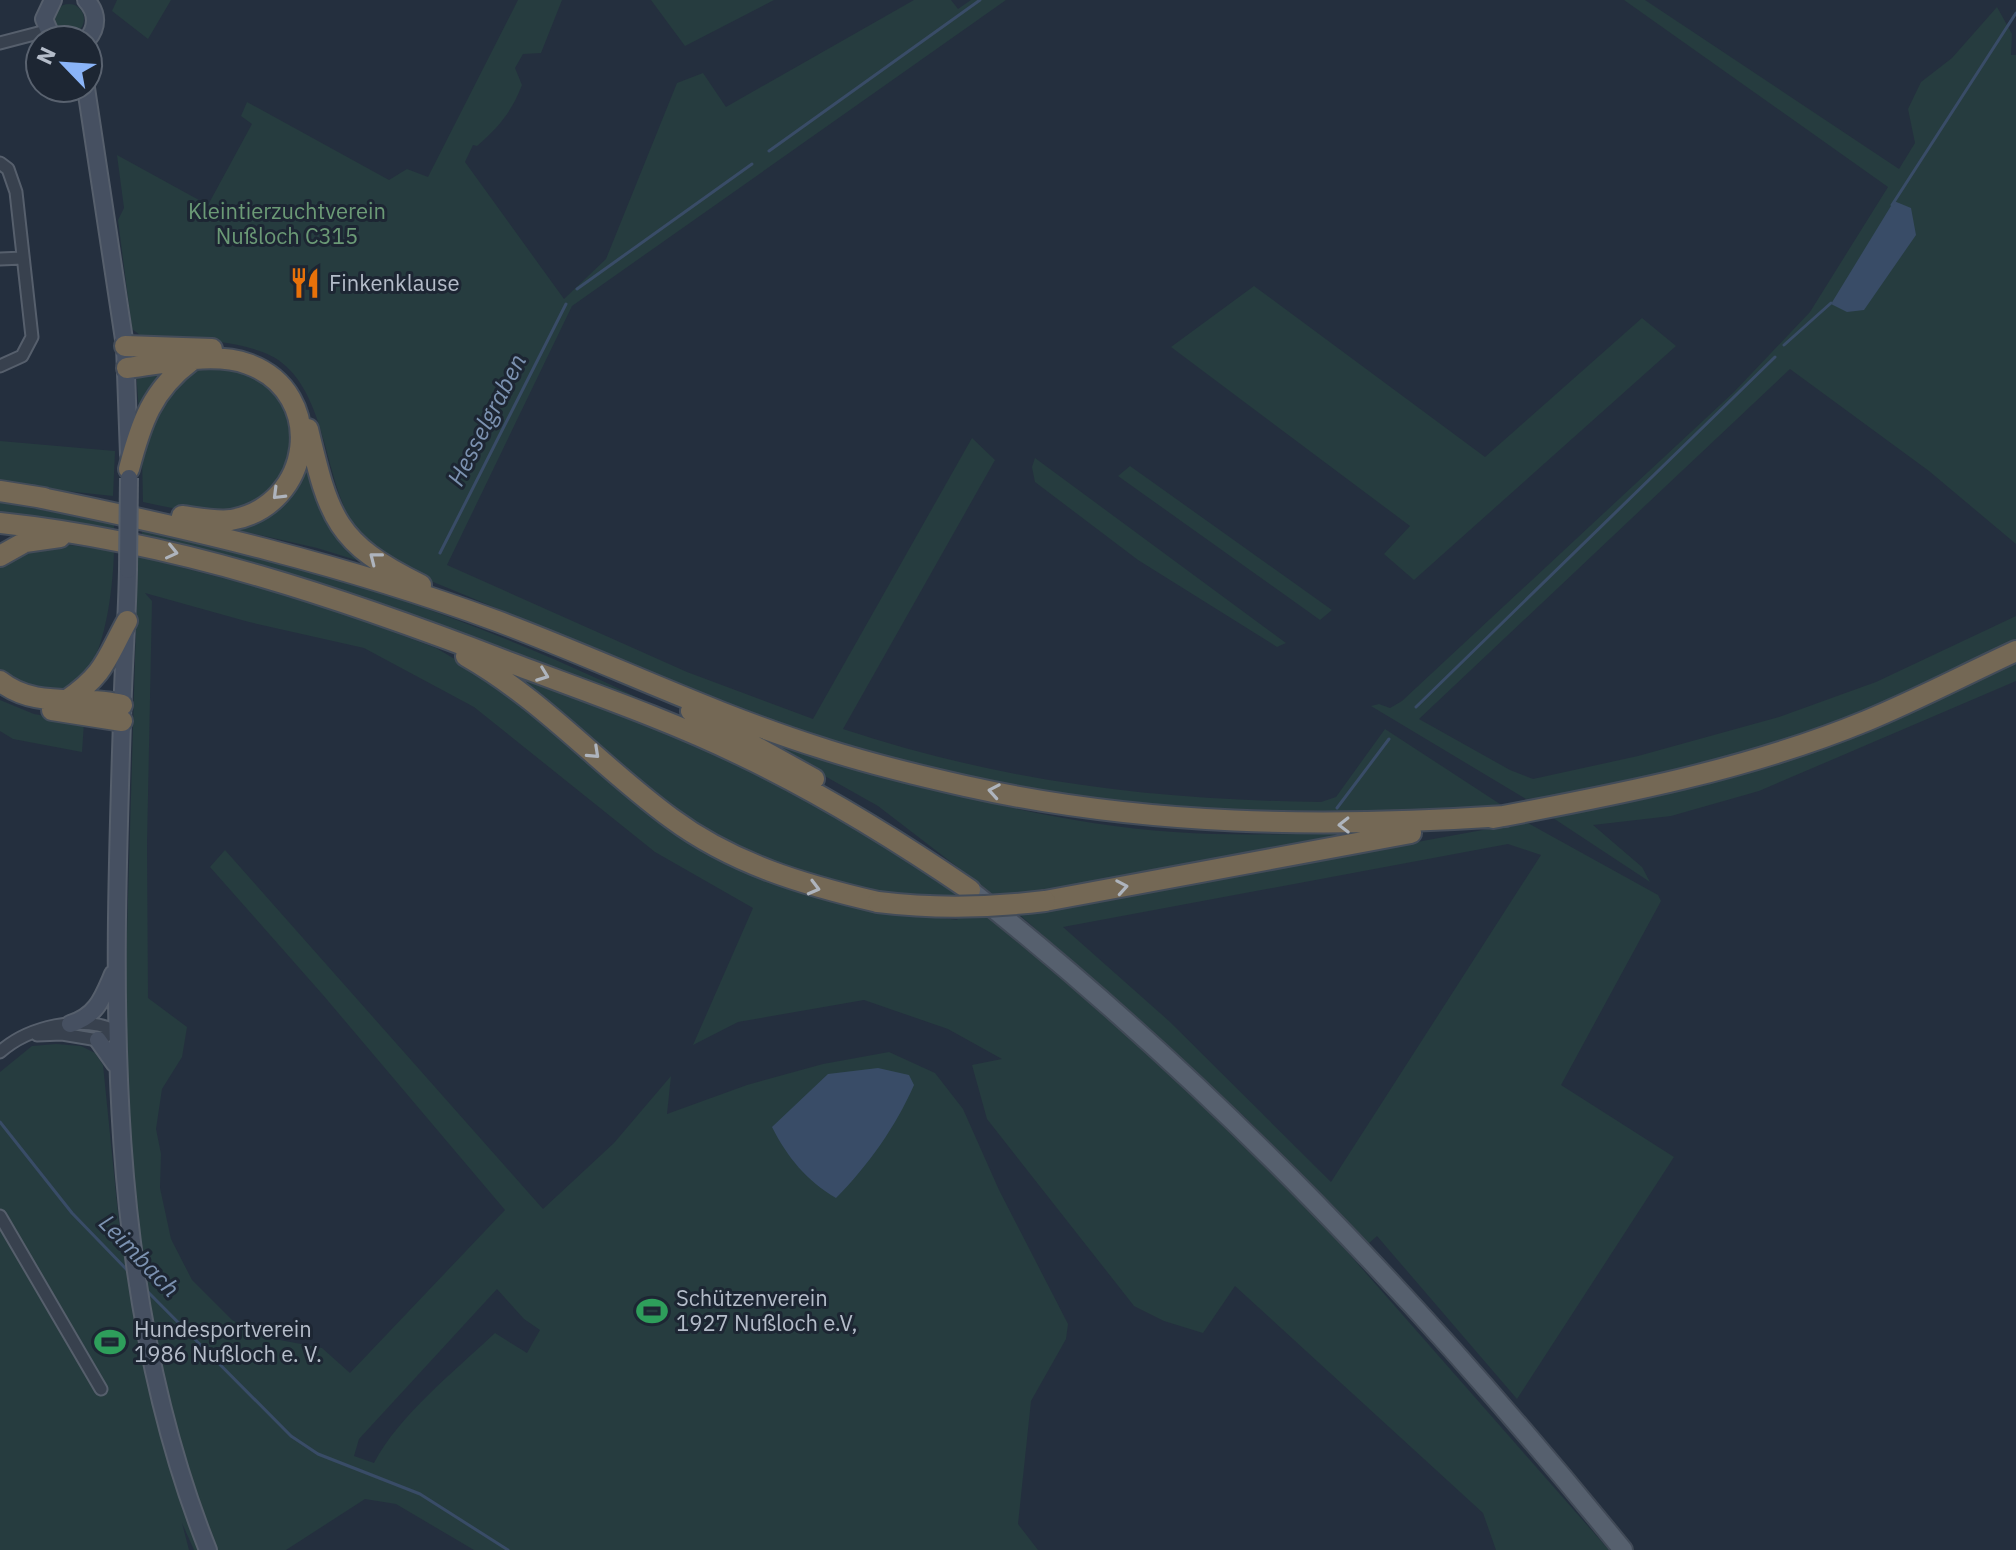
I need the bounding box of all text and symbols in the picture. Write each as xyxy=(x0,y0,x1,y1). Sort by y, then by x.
north arrow xyxy=(24,24,104,104)
text: N xyxy=(29,42,62,69)
park label: Kleintierzuchtverein Nußloch C315 xyxy=(188,196,386,250)
restaurant icon: Finkenklause xyxy=(288,266,322,300)
place label: Finkenklause xyxy=(329,268,460,297)
water label: Hesselgraben xyxy=(439,348,533,491)
one-way arrow xyxy=(273,485,287,500)
one-way arrow xyxy=(164,543,178,560)
one-way arrow xyxy=(369,554,384,568)
one-way arrow xyxy=(535,665,549,682)
one-way arrow xyxy=(585,744,600,758)
one-way arrow xyxy=(987,784,1001,801)
one-way arrow xyxy=(1337,816,1350,834)
one-way arrow xyxy=(806,878,820,895)
one-way arrow xyxy=(1115,879,1129,896)
water label: Leimbach xyxy=(92,1207,187,1304)
place label: Schützenverein 1927 Nußloch e.V, xyxy=(676,1283,858,1337)
sports icon: Schützenverein 1927 Nußloch e.V, xyxy=(635,1294,669,1328)
place label: Hundesportverein 1986 Nußloch e. V. xyxy=(134,1314,322,1368)
sports icon: Hundesportverein 1986 Nußloch e. V. xyxy=(93,1325,127,1359)

